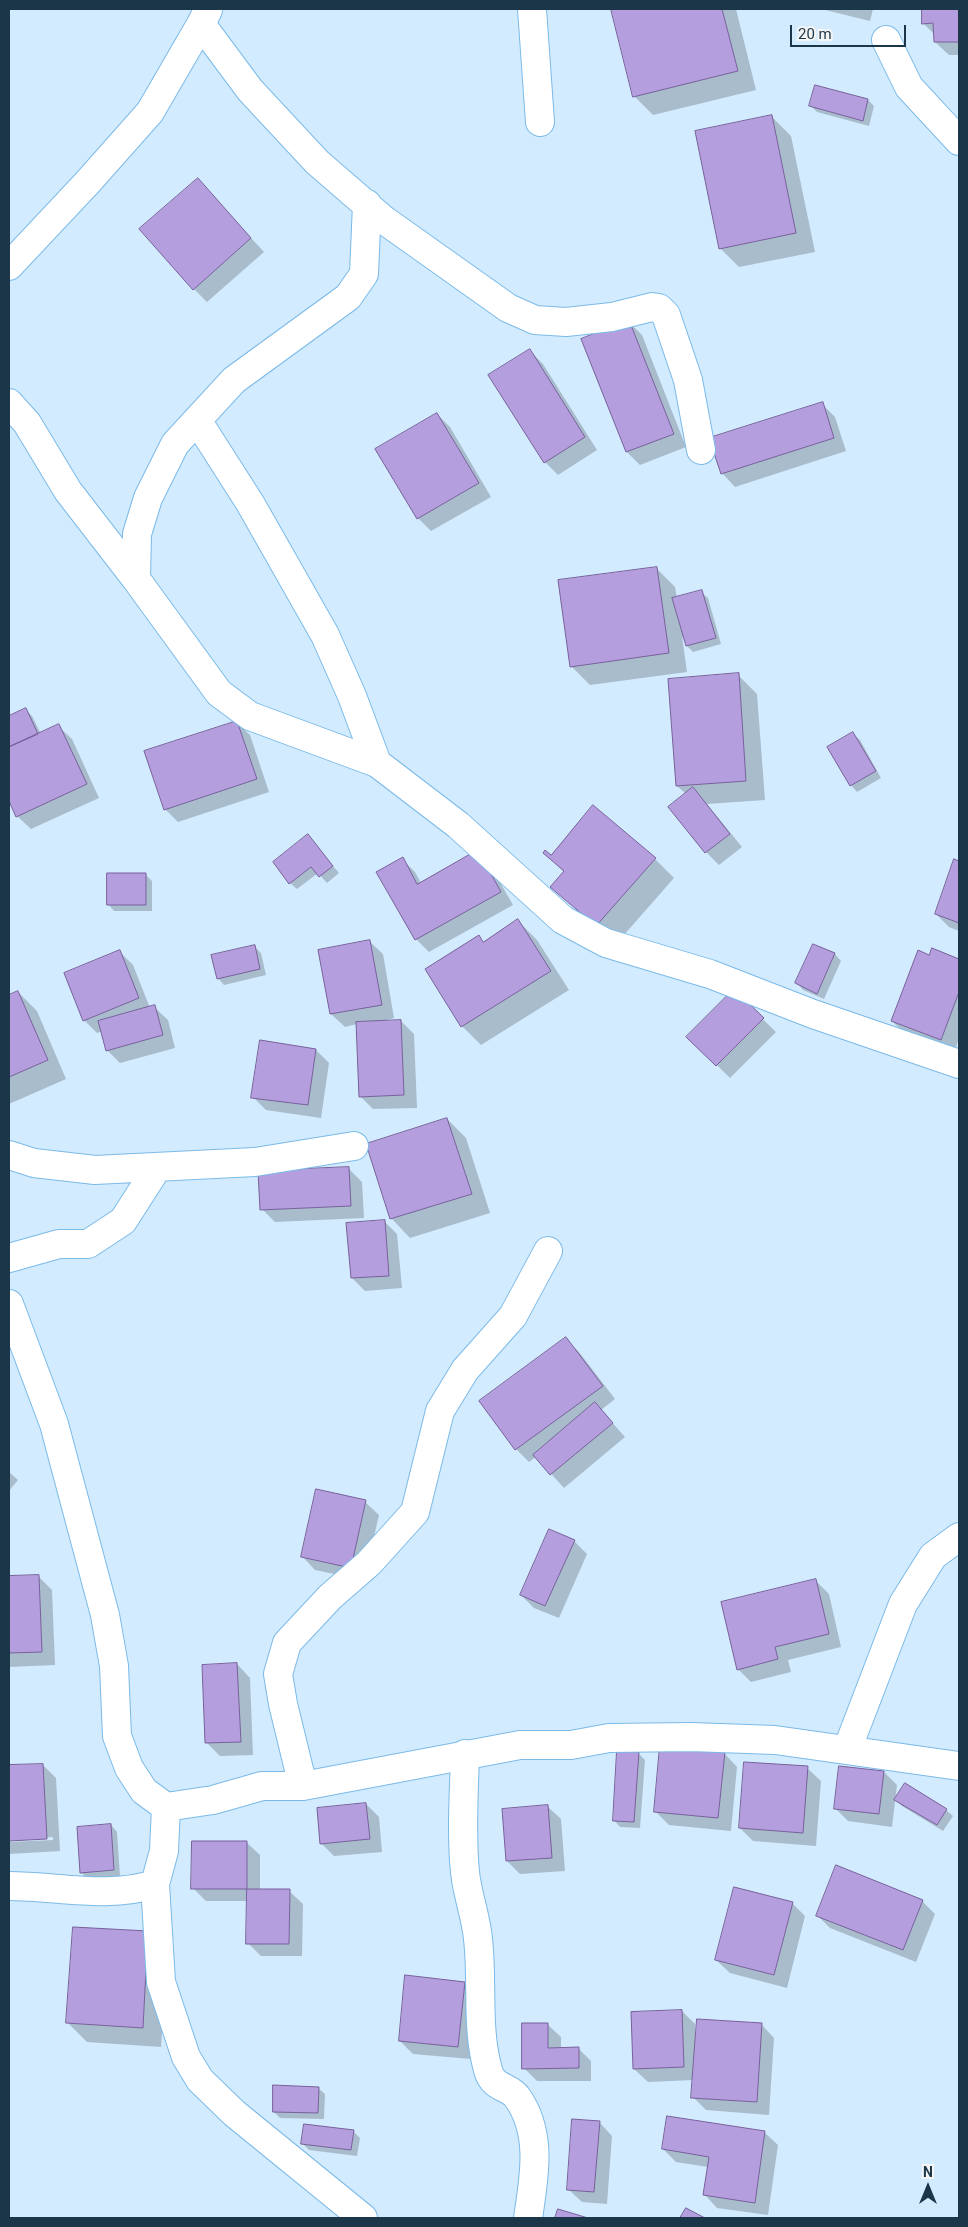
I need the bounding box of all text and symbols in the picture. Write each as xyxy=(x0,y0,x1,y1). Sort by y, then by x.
scale bar xyxy=(793,15,909,47)
text: 20 m xyxy=(798,25,832,43)
north arrow xyxy=(903,2162,953,2212)
text: N xyxy=(923,2164,933,2180)

